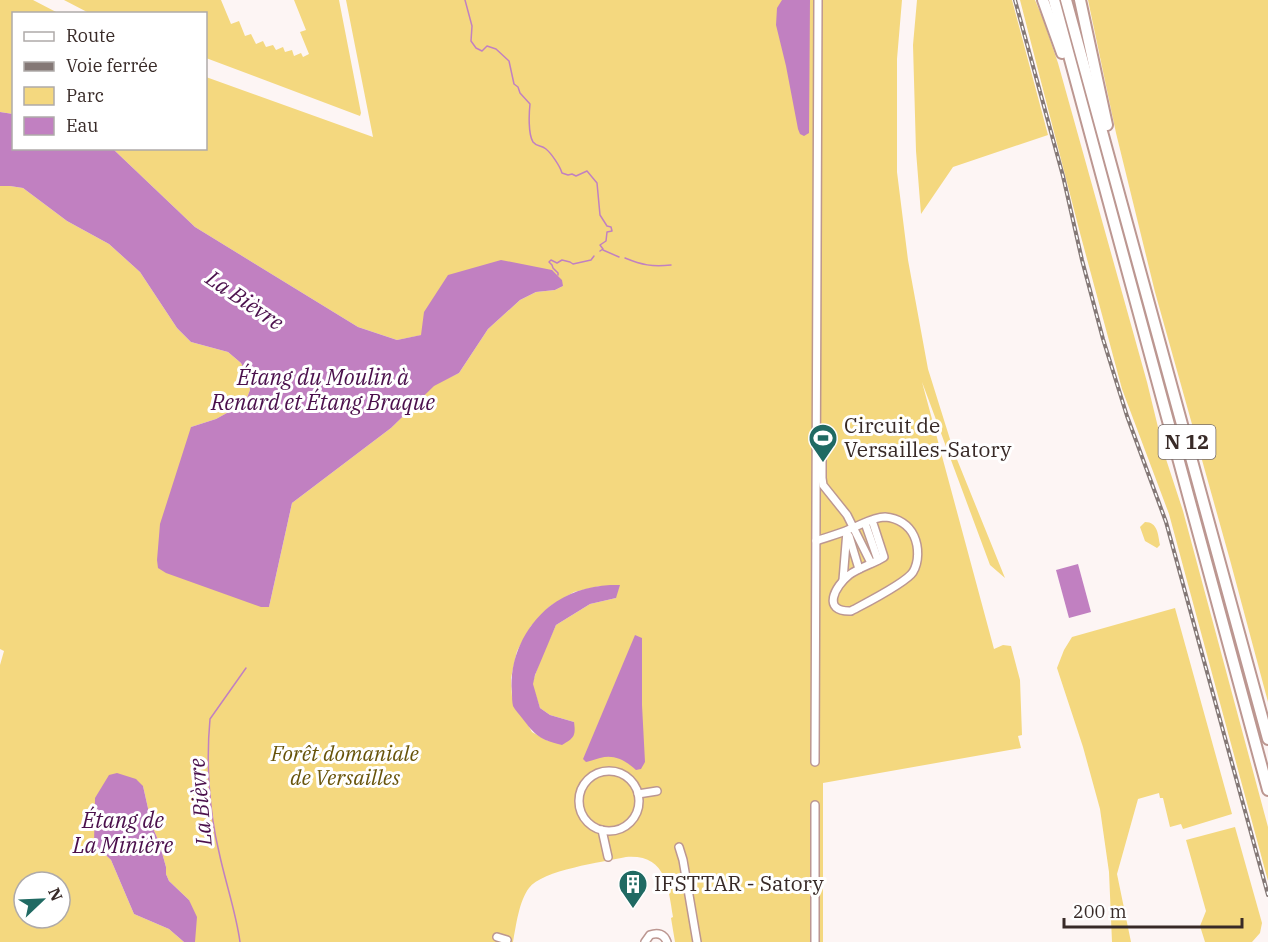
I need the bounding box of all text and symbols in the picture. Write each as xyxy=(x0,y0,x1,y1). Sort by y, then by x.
legend xyxy=(12,12,207,150)
text: Route xyxy=(66,24,115,47)
text: Voie ferrée xyxy=(66,54,158,77)
text: Parc xyxy=(66,84,104,107)
text: Eau xyxy=(66,114,98,137)
water label: La Bièvre xyxy=(200,262,290,336)
water label: Étang du Moulin à Renard et Étang Braque xyxy=(210,362,435,416)
place label: Circuit de Versailles-Satory xyxy=(844,411,1012,463)
sports icon: Circuit de Versailles-Satory xyxy=(807,422,839,464)
road number: N 12 xyxy=(1158,425,1216,459)
park label: Forêt domaniale de Versailles xyxy=(270,739,420,791)
water label: La Bièvre xyxy=(181,757,218,848)
water label: Étang de La Minière xyxy=(72,805,174,859)
building icon: IFSTTAR - Satory xyxy=(617,868,649,910)
place label: IFSTTAR - Satory xyxy=(654,869,825,897)
north arrow xyxy=(12,870,72,930)
text: N xyxy=(44,884,67,904)
scale bar xyxy=(1064,891,1242,929)
text: 200 m xyxy=(1073,900,1127,923)

